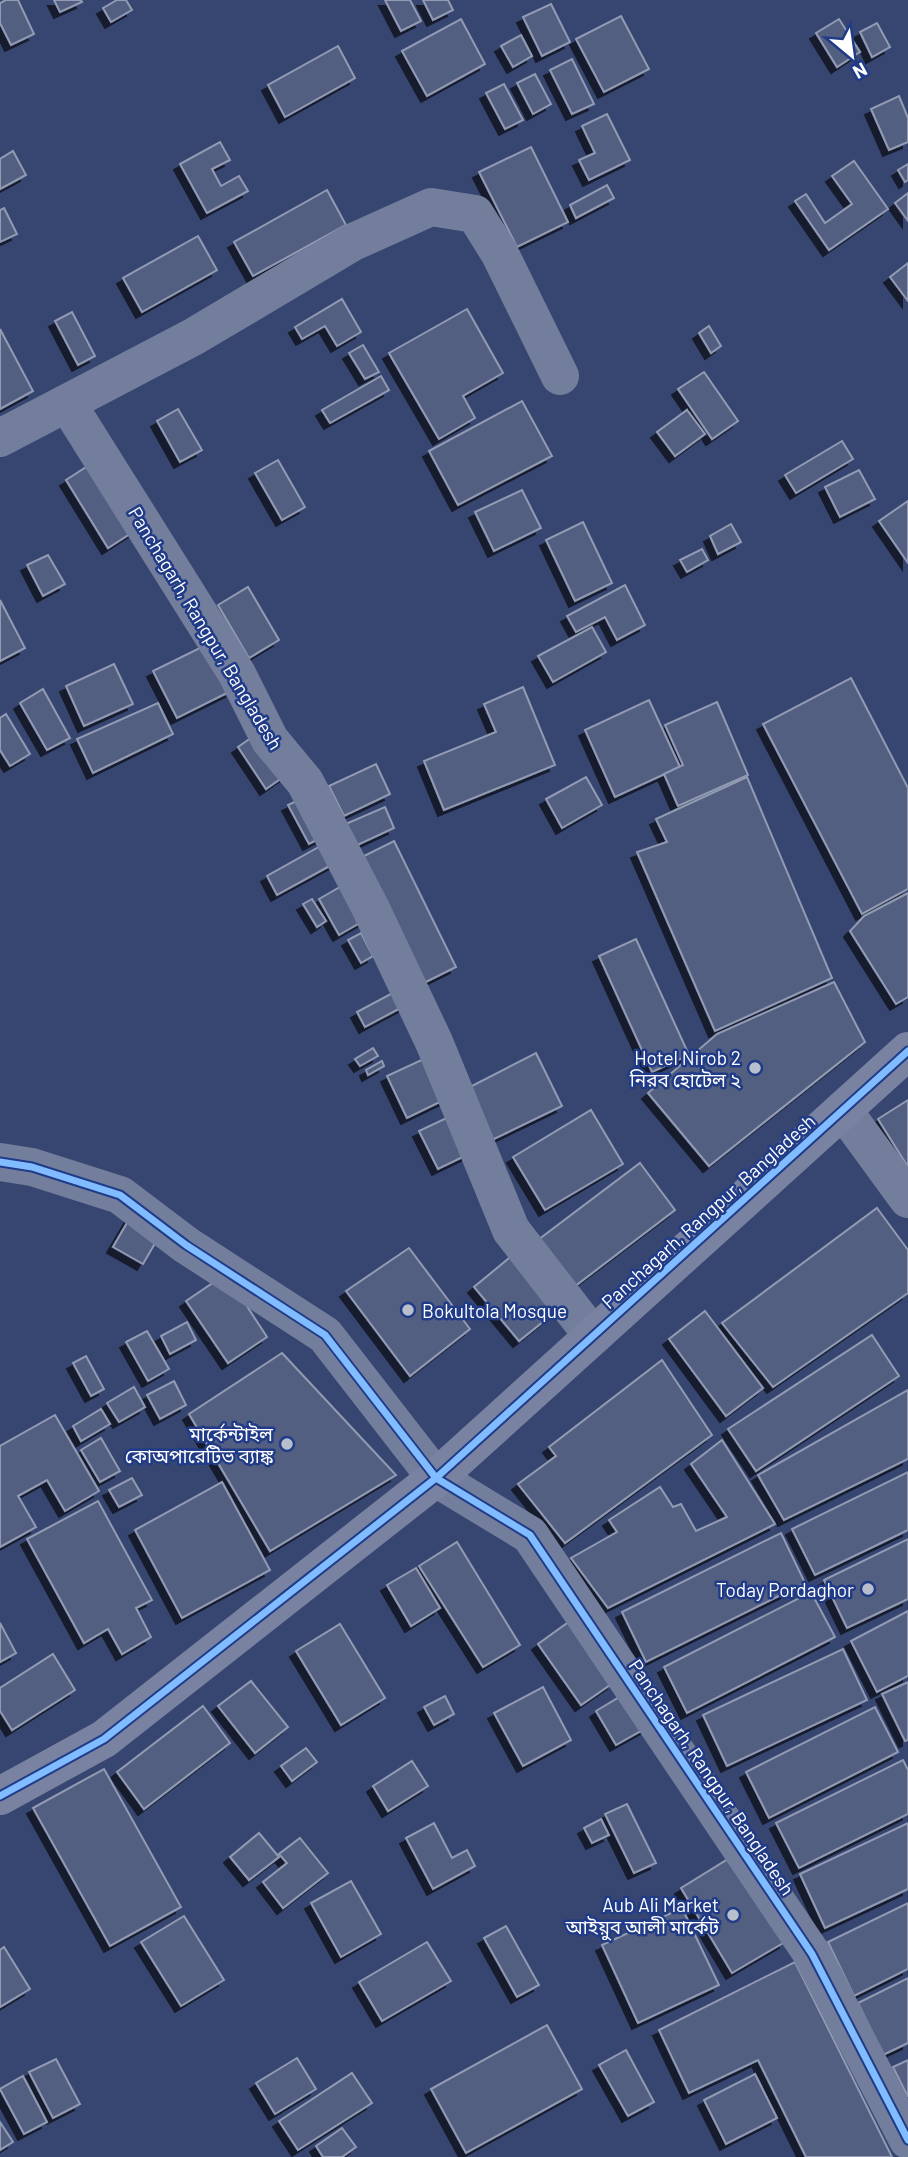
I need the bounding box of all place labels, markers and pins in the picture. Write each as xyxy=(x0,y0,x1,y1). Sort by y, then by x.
place label: Hotel Nirob 2 নিরব হোটেল ২ xyxy=(629,1046,741,1091)
marker: Hotel Nirob 2 নিরব হোটেল ২ xyxy=(747,1060,763,1076)
place label: Bokultola Mosque xyxy=(422,1299,567,1322)
marker: Bokultola Mosque xyxy=(400,1302,416,1318)
place label: মার্কেন্টাইল কোঅপারেটিভ ব্যাঙ্ক xyxy=(125,1422,274,1467)
marker: মার্কেন্টাইল কোঅপারেটিভ ব্যাঙ্ক xyxy=(279,1436,295,1452)
place label: Today Pordaghor xyxy=(716,1578,854,1601)
marker: Today Pordaghor xyxy=(860,1581,876,1597)
place label: Aub Ali Market আইয়ুব আলী মার্কেট xyxy=(565,1893,720,1941)
marker: Aub Ali Market আইয়ুব আলী মার্কেট xyxy=(725,1907,741,1923)

